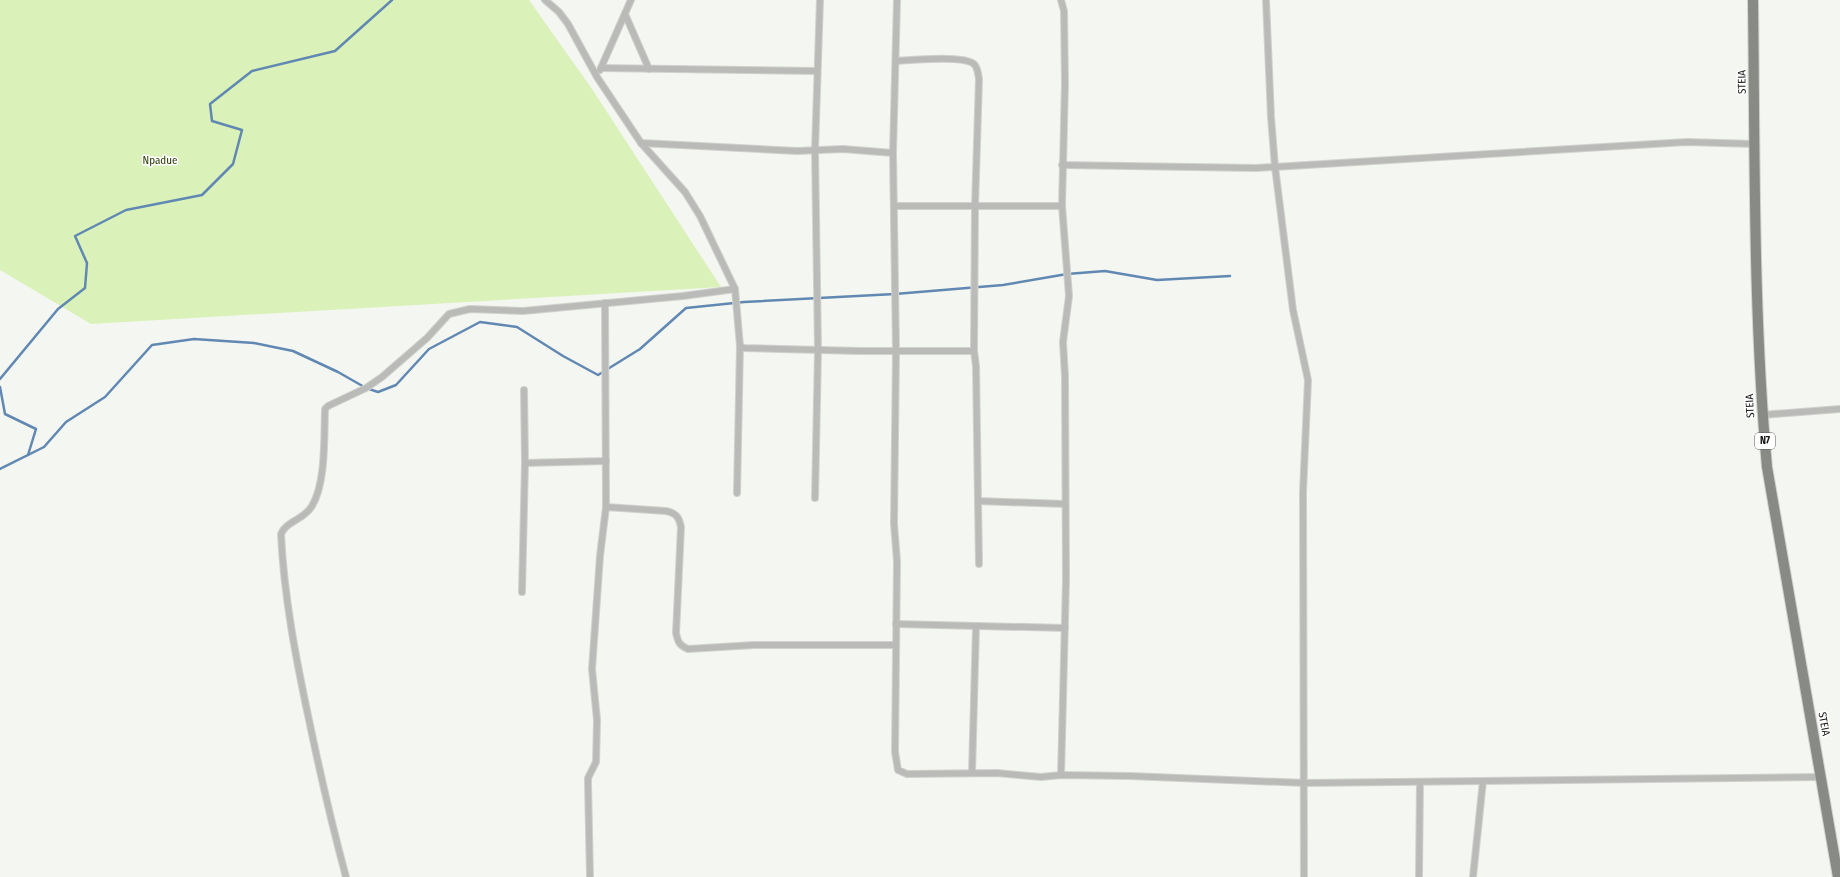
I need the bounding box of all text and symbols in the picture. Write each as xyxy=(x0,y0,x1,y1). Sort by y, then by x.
street label: STEIA xyxy=(1735,70,1749,94)
park label: Npadue xyxy=(143,154,177,167)
street label: STEIA xyxy=(1743,393,1757,418)
road number: N7 xyxy=(1755,433,1775,449)
street label: STEIA xyxy=(1816,711,1833,737)

